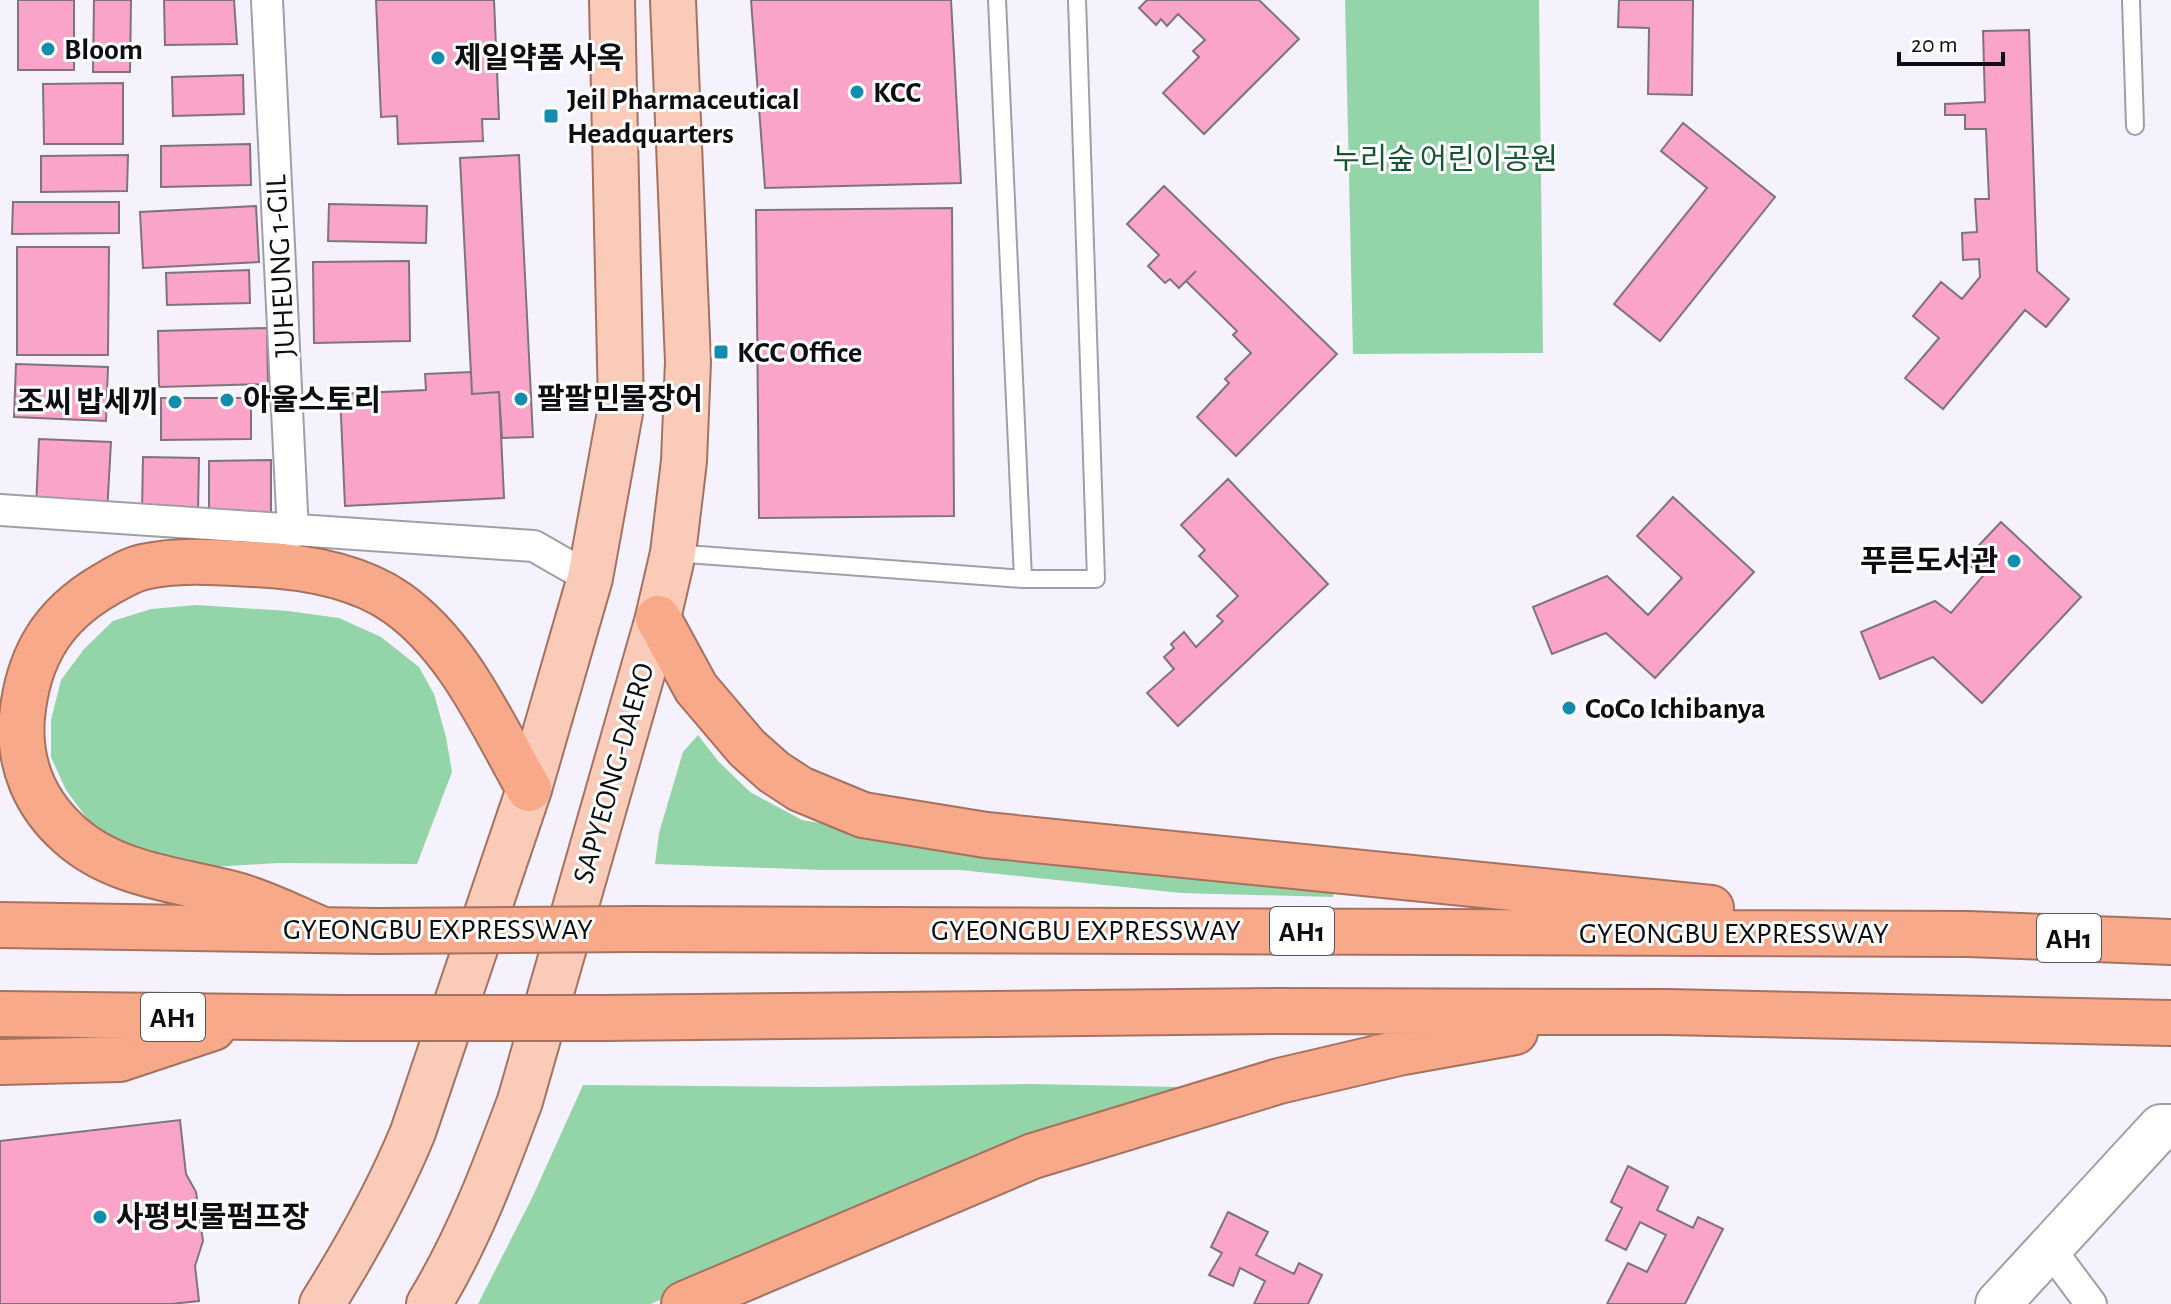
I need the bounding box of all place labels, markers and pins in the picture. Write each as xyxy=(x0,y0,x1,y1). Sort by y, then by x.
place label: Bloom xyxy=(64,35,143,65)
marker: Bloom xyxy=(39,40,57,58)
place label: 제일약품 사옥 xyxy=(454,42,624,74)
marker: 제일약품 사옥 xyxy=(429,49,447,67)
place label: KCC xyxy=(873,78,921,108)
marker: KCC xyxy=(848,83,866,101)
place label: Jeil Pharmaceutical Headquarters xyxy=(567,85,800,149)
marker: Jeil Pharmaceutical Headquarters xyxy=(542,107,560,125)
place label: KCC Office xyxy=(737,338,862,368)
marker: KCC Office xyxy=(712,343,730,361)
place label: 팔팔민물장어 xyxy=(537,383,703,415)
place label: 아울스토리 xyxy=(243,384,381,416)
place label: 조씨 밥세끼 xyxy=(16,386,159,418)
marker: 팔팔민물장어 xyxy=(512,390,530,408)
marker: 아울스토리 xyxy=(218,391,236,409)
marker: 조씨 밥세끼 xyxy=(166,393,184,411)
place label: 푸른도서관 xyxy=(1860,546,1998,577)
marker: 푸른도서관 xyxy=(2005,552,2023,570)
place label: CoCo Ichibanya xyxy=(1585,694,1766,724)
marker: CoCo Ichibanya xyxy=(1560,699,1578,717)
place label: 사평빗물펌프장 xyxy=(116,1201,310,1233)
marker: 사평빗물펌프장 xyxy=(91,1208,109,1226)

